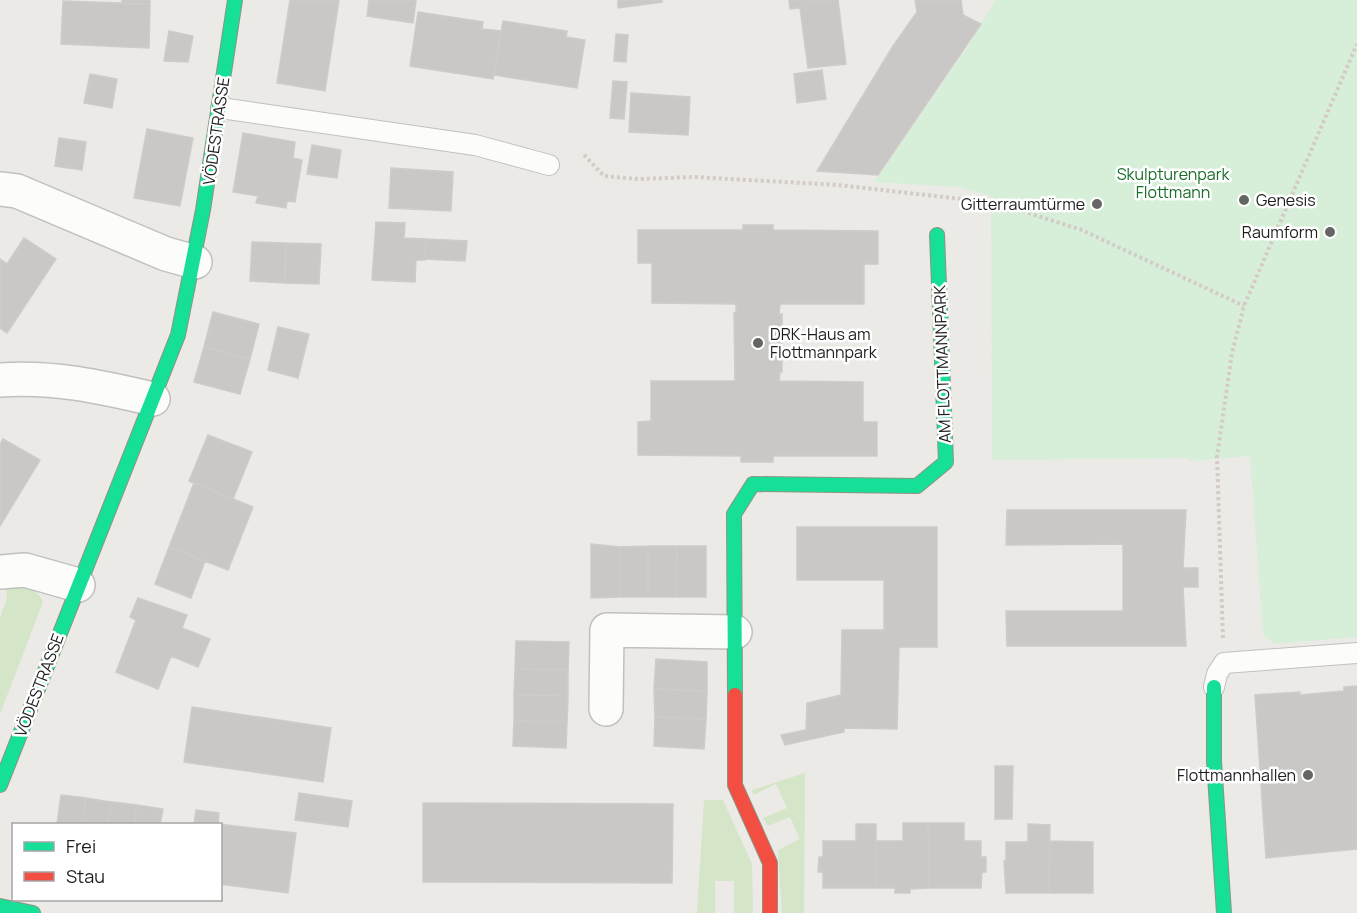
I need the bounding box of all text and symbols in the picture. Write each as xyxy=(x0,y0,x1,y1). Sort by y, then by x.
street label: VÖDESTRASSE xyxy=(198,76,234,186)
park label: Skulpturenpark Flottmann xyxy=(1117,163,1230,203)
place label: Genesis xyxy=(1256,189,1316,211)
place label: Gitterraumtürme xyxy=(961,193,1085,215)
marker: Genesis xyxy=(1237,193,1251,207)
marker: Gitterraumtürme xyxy=(1090,197,1104,211)
place label: Raumform xyxy=(1242,221,1318,243)
marker: Raumform xyxy=(1323,225,1337,239)
street label: AM FLOTTMANNPARK xyxy=(928,284,956,443)
place label: DRK-Haus am Flottmannpark xyxy=(770,323,878,363)
marker: DRK-Haus am Flottmannpark xyxy=(751,336,765,350)
street label: VÖDESTRASSE xyxy=(9,630,69,740)
place label: Flottmannhallen xyxy=(1177,764,1296,786)
marker: Flottmannhallen xyxy=(1301,768,1315,782)
legend xyxy=(12,823,222,901)
text: Frei xyxy=(66,834,96,858)
text: Stau xyxy=(66,864,105,888)

